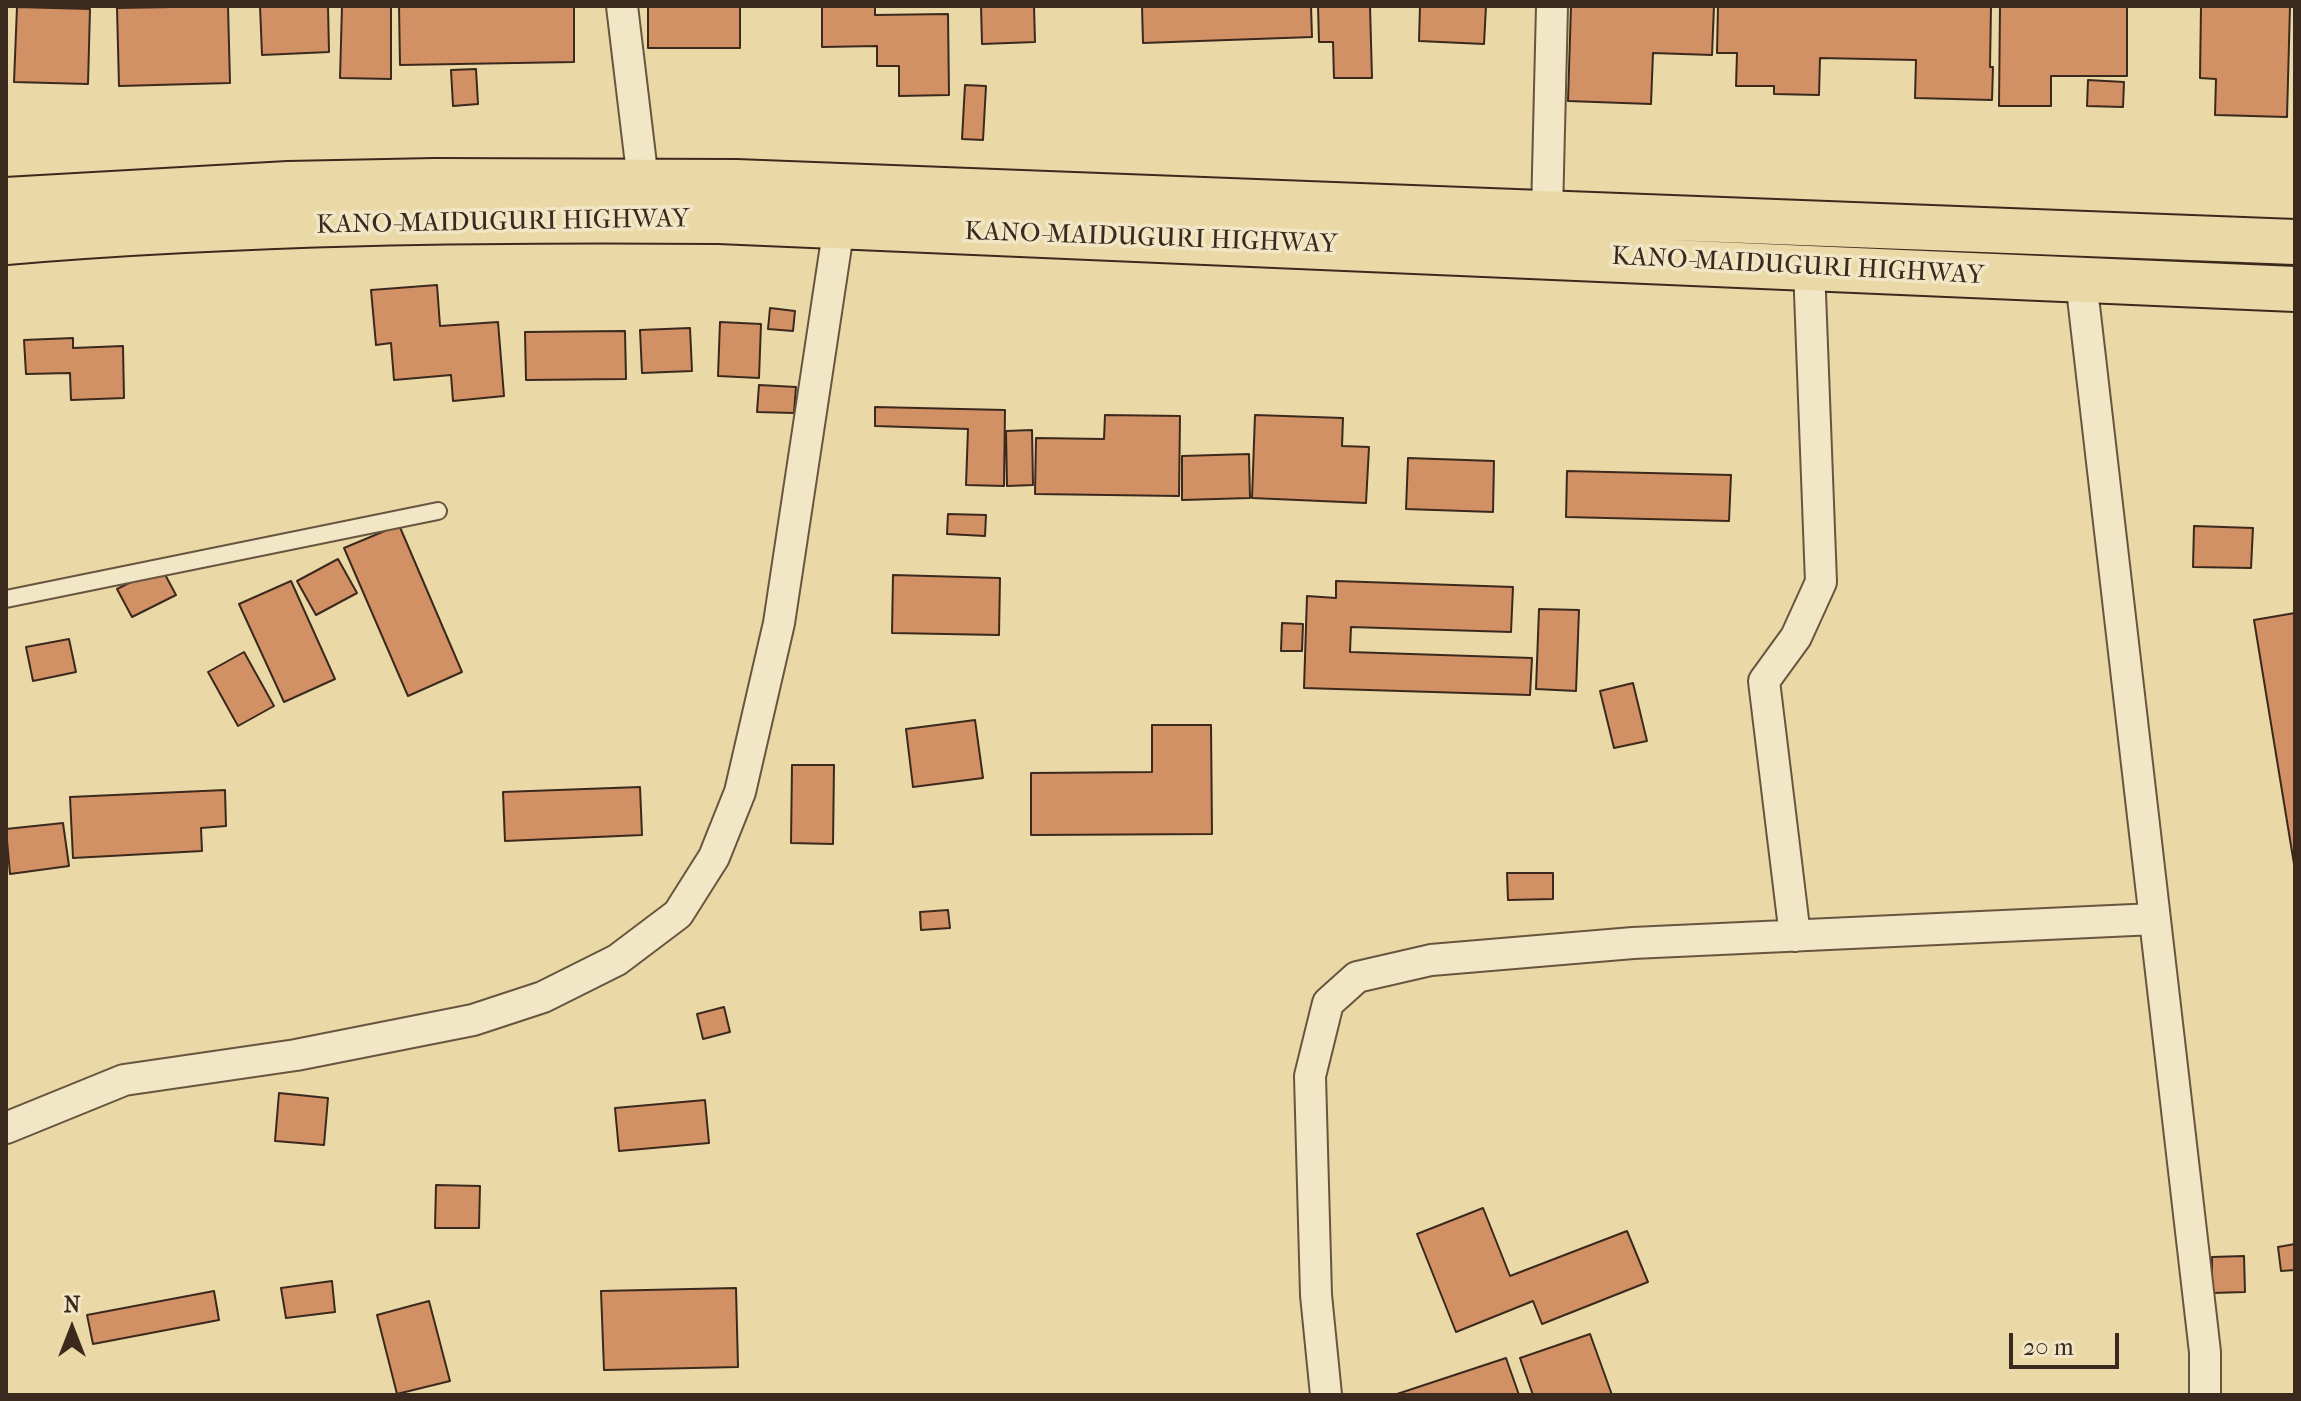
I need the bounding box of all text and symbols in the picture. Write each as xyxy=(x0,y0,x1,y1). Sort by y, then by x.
street label: KANO-MAIDUGURI HIGHWAY xyxy=(316,204,690,242)
street label: KANO-MAIDUGURI HIGHWAY xyxy=(964,217,1338,261)
street label: KANO-MAIDUGURI HIGHWAY xyxy=(1611,242,1985,292)
north arrow xyxy=(32,1289,112,1369)
text: N xyxy=(64,1292,80,1318)
scale bar xyxy=(2013,1317,2123,1367)
text: 20 m xyxy=(2023,1333,2074,1361)

